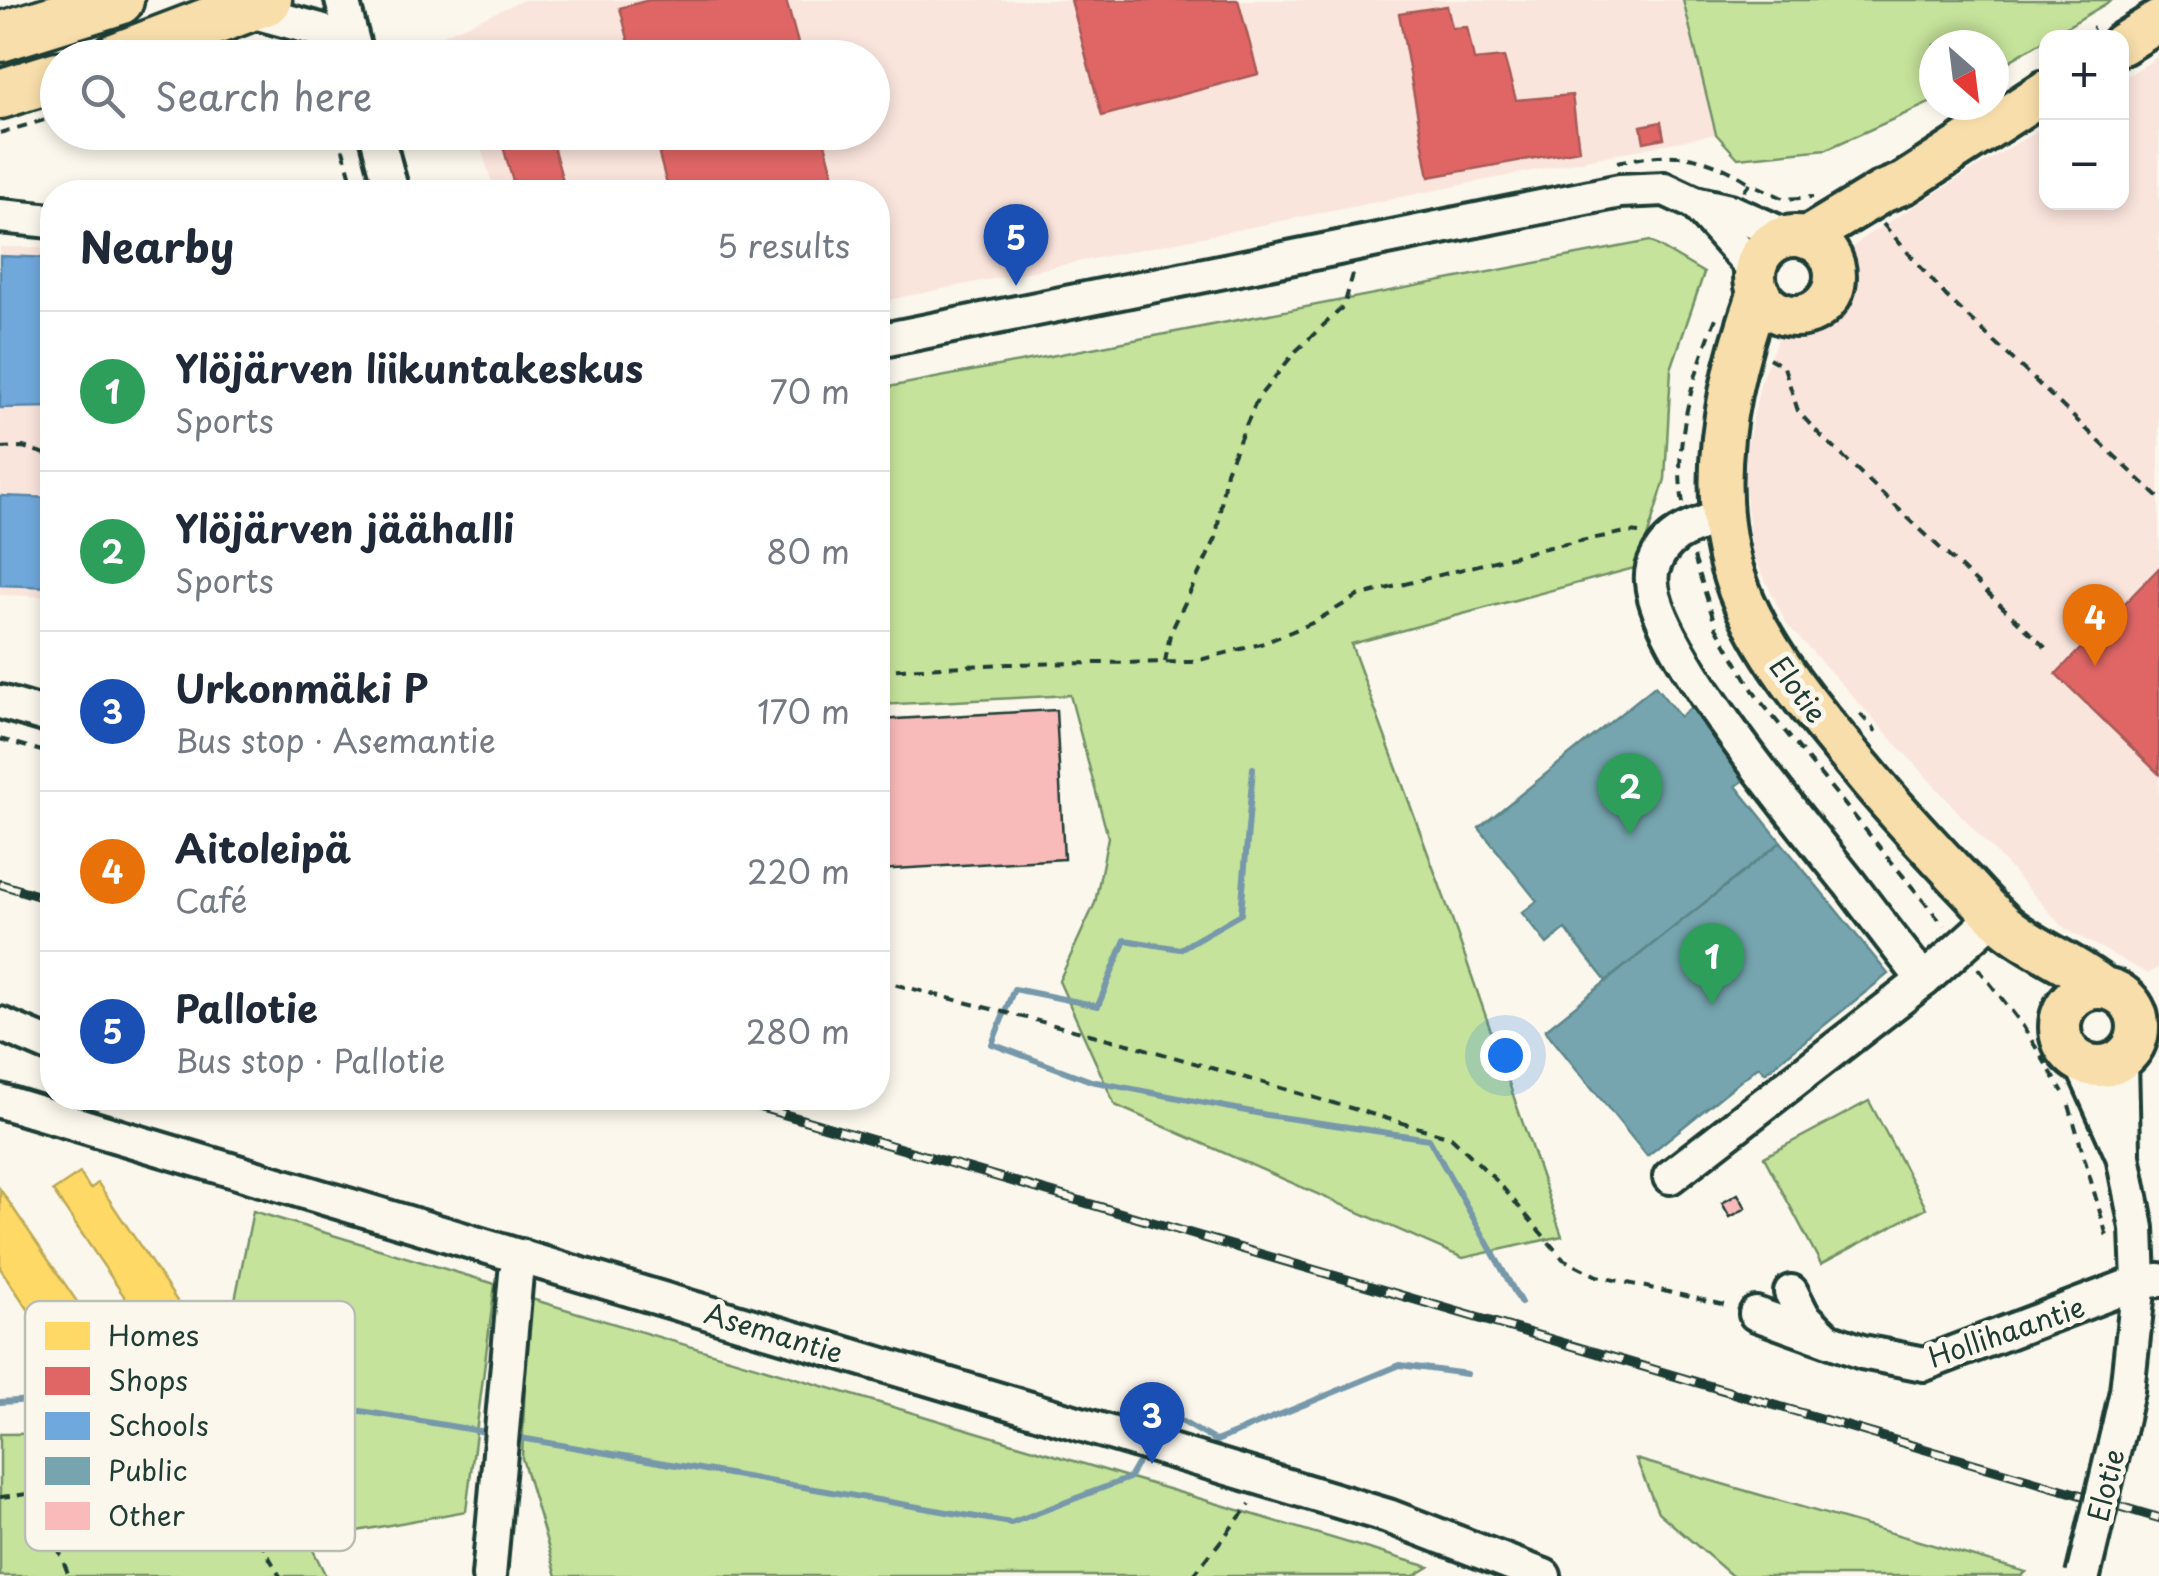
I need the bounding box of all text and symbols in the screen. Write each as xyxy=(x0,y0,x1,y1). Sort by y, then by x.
north arrow xyxy=(1919,30,2009,120)
map controls xyxy=(2039,30,2129,210)
button: + xyxy=(2039,30,2129,120)
search box xyxy=(40,40,890,150)
text: Search here xyxy=(155,67,372,124)
icon: search xyxy=(75,68,130,123)
button: − xyxy=(2039,120,2129,210)
pin: 5 xyxy=(984,204,1048,286)
text: Nearby xyxy=(80,214,234,277)
text: 5 results xyxy=(717,221,850,269)
text: Ylöjärven liikuntakeskus xyxy=(175,339,643,396)
text: 1 xyxy=(105,367,120,415)
text: 70 m xyxy=(770,367,850,415)
text: Sports xyxy=(175,396,274,444)
text: Ylöjärven jäähalli xyxy=(175,499,514,556)
text: 2 xyxy=(101,527,124,575)
text: 80 m xyxy=(766,527,850,575)
text: Sports xyxy=(175,556,274,604)
pin: 4 xyxy=(2062,584,2128,666)
street label: Elotie xyxy=(1760,646,1838,732)
text: Urkonmäki P xyxy=(175,659,428,716)
text: 3 xyxy=(102,687,123,735)
text: 170 m xyxy=(757,687,850,735)
text: Bus stop · Asemantie xyxy=(175,716,496,764)
pin: 2 xyxy=(1598,752,1662,835)
text: Aitoleipä xyxy=(175,819,351,876)
text: 4 xyxy=(102,847,123,895)
text: 220 m xyxy=(747,847,850,895)
text: Café xyxy=(175,876,247,924)
pin: 1 xyxy=(1680,922,1744,1005)
text: Pallotie xyxy=(175,979,318,1036)
text: 5 xyxy=(102,1007,123,1055)
text: 280 m xyxy=(746,1007,850,1055)
your location xyxy=(1480,1030,1531,1081)
text: Bus stop · Pallotie xyxy=(175,1036,445,1084)
street label: Hollihaantie xyxy=(1922,1284,2090,1378)
street label: Asemantie xyxy=(699,1291,849,1373)
legend xyxy=(25,1301,355,1551)
text: Homes xyxy=(108,1313,199,1356)
text: Shops xyxy=(108,1358,188,1401)
pin: 3 xyxy=(1120,1382,1184,1464)
text: Schools xyxy=(108,1403,209,1446)
street label: Elotie xyxy=(2075,1444,2135,1526)
text: Public xyxy=(108,1448,187,1491)
text: Other xyxy=(108,1493,185,1536)

